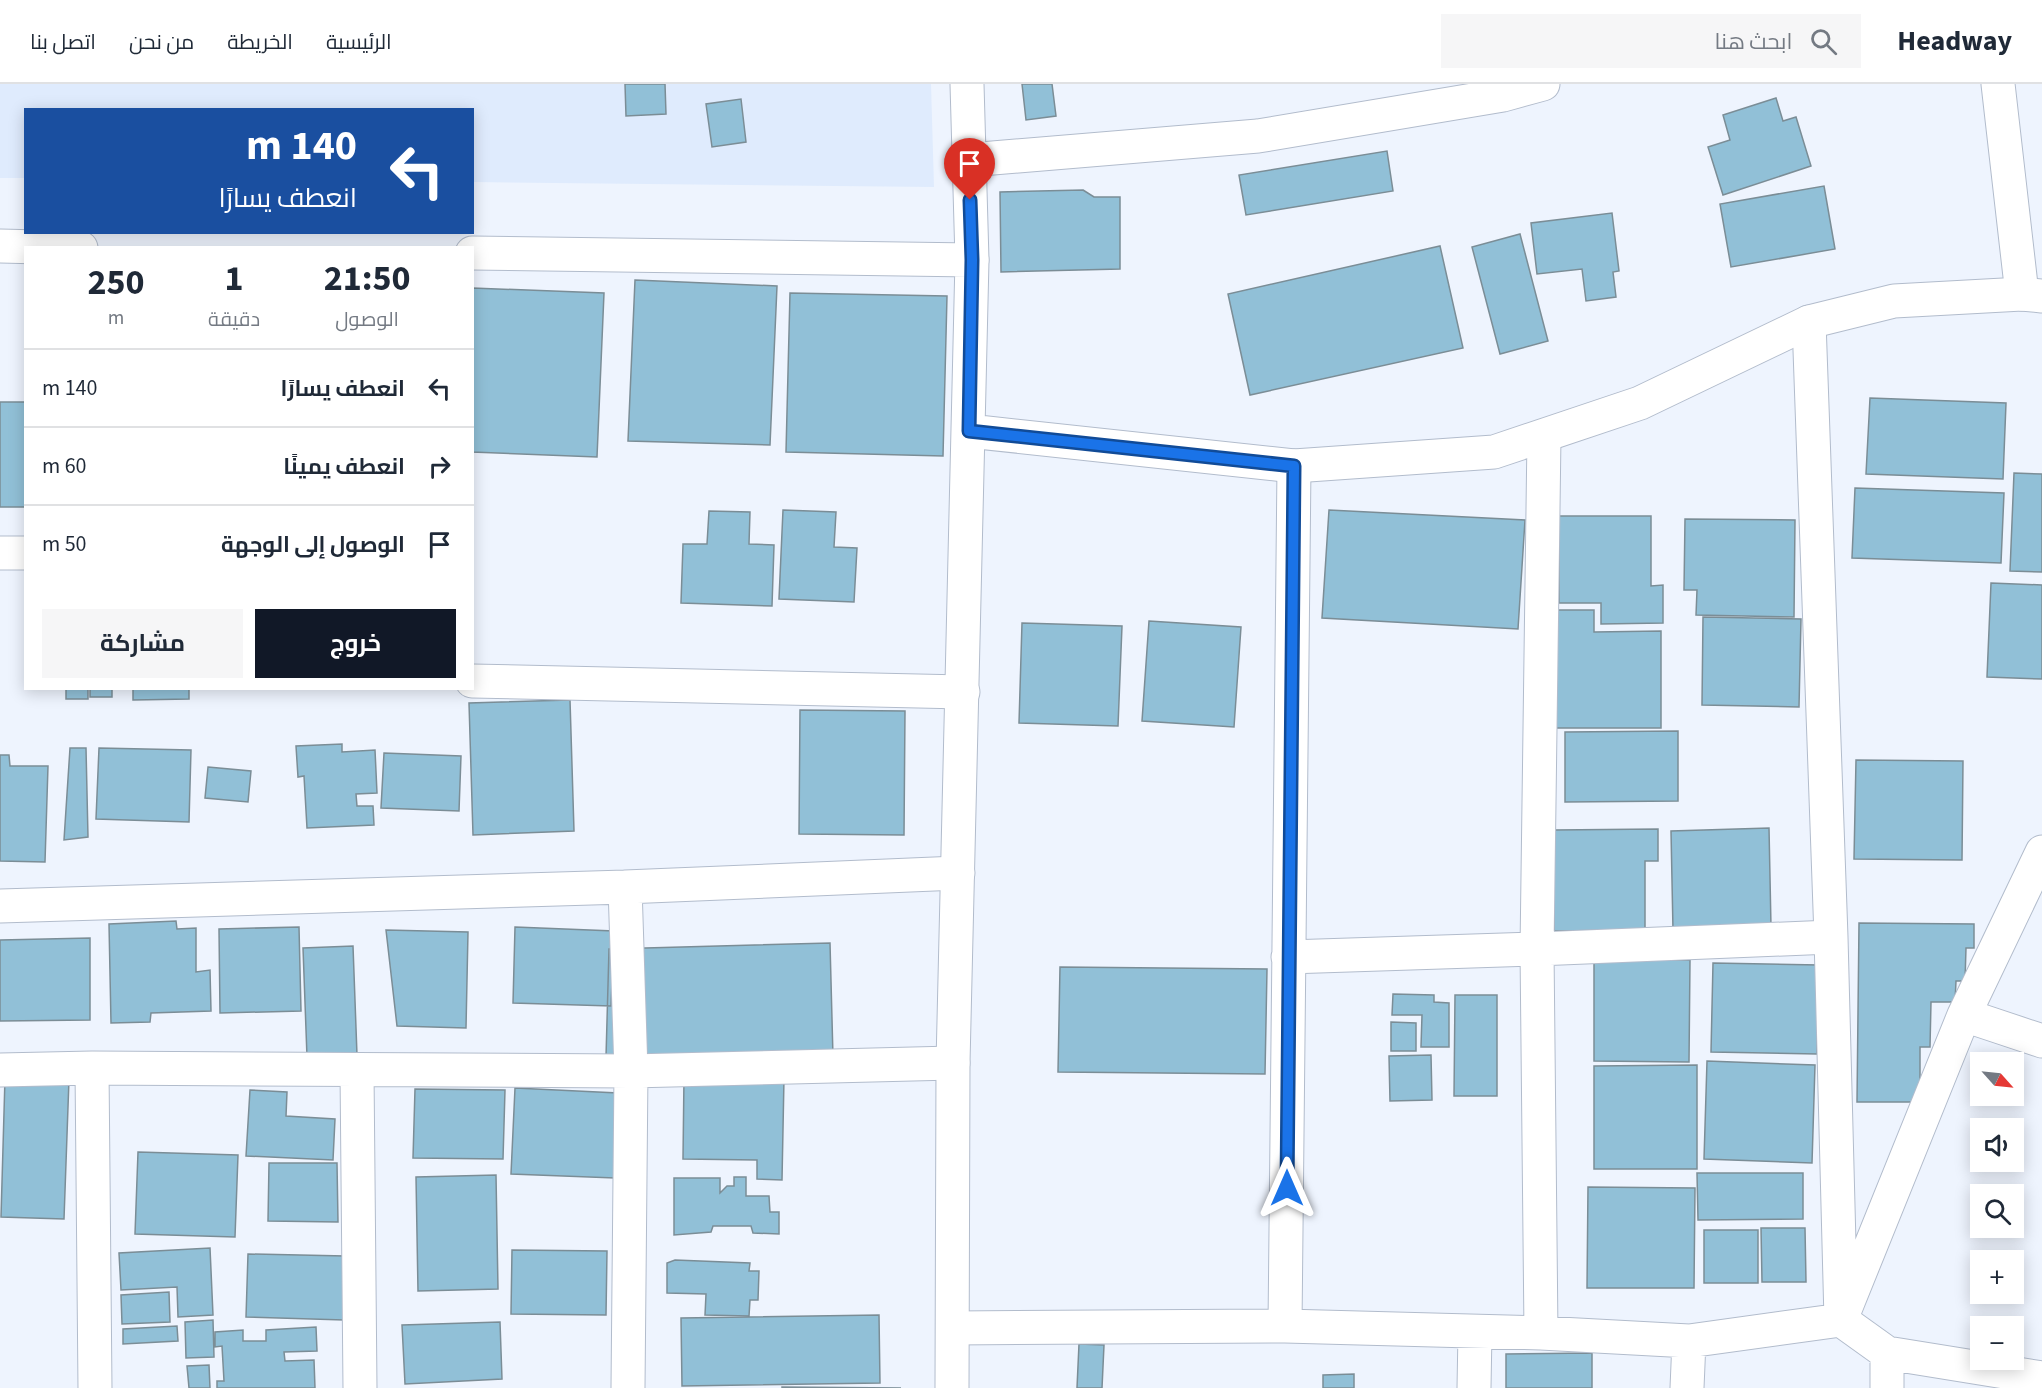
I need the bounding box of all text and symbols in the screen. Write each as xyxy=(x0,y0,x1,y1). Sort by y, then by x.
search box xyxy=(1441,14,1861,68)
text: Headway xyxy=(1897,21,2012,61)
icon: search xyxy=(1807,25,1840,58)
text: ابحث هنا xyxy=(1714,26,1792,58)
text: اتصل بنا xyxy=(30,27,96,57)
text: من نحن xyxy=(129,27,194,57)
text: الخريطة xyxy=(227,27,293,57)
text: الرئيسية xyxy=(326,27,392,57)
text: 140 m xyxy=(246,116,357,176)
icon: left xyxy=(378,132,456,210)
pin xyxy=(944,138,995,200)
icon: arrive xyxy=(953,147,986,180)
text: انعطف يسارًا xyxy=(218,179,357,218)
text: 1 xyxy=(225,253,244,304)
text: 21:50 xyxy=(324,253,410,304)
text: 250 xyxy=(88,257,145,308)
text: m xyxy=(108,304,124,332)
text: دقيقة xyxy=(208,306,260,334)
text: الوصول xyxy=(335,306,399,334)
text: 140 m xyxy=(42,372,97,404)
icon: left xyxy=(423,372,456,405)
text: انعطف يسارًا xyxy=(281,373,405,405)
text: 60 m xyxy=(42,450,87,482)
icon: right xyxy=(423,450,456,483)
text: انعطف يمينًا xyxy=(283,451,405,483)
text: 50 m xyxy=(42,528,87,560)
icon: arrive xyxy=(423,528,456,561)
text: الوصول إلى الوجهة xyxy=(221,529,405,561)
button: مشاركة xyxy=(42,609,243,678)
button: خروج xyxy=(255,609,456,678)
north arrow xyxy=(1970,1052,2024,1106)
map controls xyxy=(1970,1052,2024,1370)
button: sound xyxy=(1970,1118,2024,1172)
position arrow xyxy=(1255,1156,1319,1220)
button: search xyxy=(1970,1184,2024,1238)
button: + xyxy=(1970,1250,2024,1304)
button: − xyxy=(1970,1316,2024,1370)

